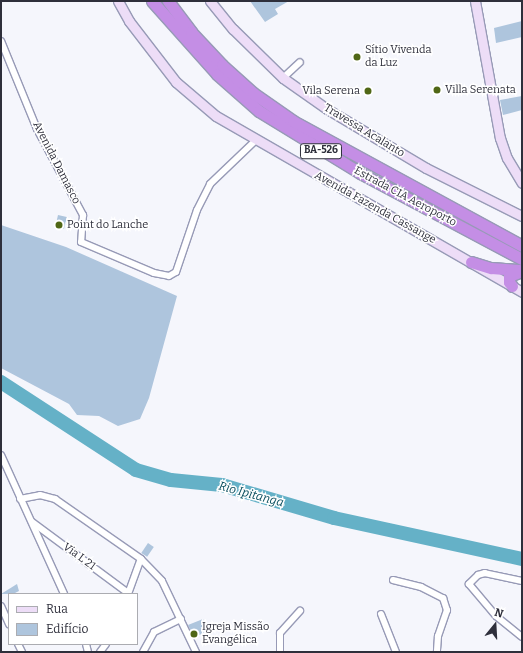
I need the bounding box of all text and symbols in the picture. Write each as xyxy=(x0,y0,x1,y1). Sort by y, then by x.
place label: Sítio Vivenda da Luz xyxy=(365,44,431,70)
marker: Sítio Vivenda da Luz xyxy=(352,52,362,62)
place label: Villa Serenata xyxy=(445,83,516,97)
place label: Vila Serena xyxy=(302,84,360,98)
marker: Villa Serenata xyxy=(432,85,442,95)
marker: Vila Serena xyxy=(363,86,373,96)
street label: Travessa Acalanto xyxy=(321,102,407,160)
street label: Avenida Damasco xyxy=(29,119,83,207)
road number: BA-526 xyxy=(299,143,343,159)
street label: Estrada CIA Aeroporto xyxy=(352,164,458,230)
street label: Avenida Fazenda Cassange xyxy=(312,169,438,247)
place label: Point do Lanche xyxy=(67,218,148,232)
marker: Point do Lanche xyxy=(54,220,64,230)
water label: Rio Ipitanga xyxy=(217,479,285,511)
street label: Via L 21 xyxy=(60,541,98,573)
legend xyxy=(8,593,138,645)
text: Rua xyxy=(46,602,68,616)
north arrow xyxy=(475,605,515,645)
text: N xyxy=(493,606,505,621)
place label: Igreja Missão Evangélica xyxy=(202,621,269,647)
text: Edifício xyxy=(46,622,88,636)
marker: Igreja Missão Evangélica xyxy=(189,629,199,639)

